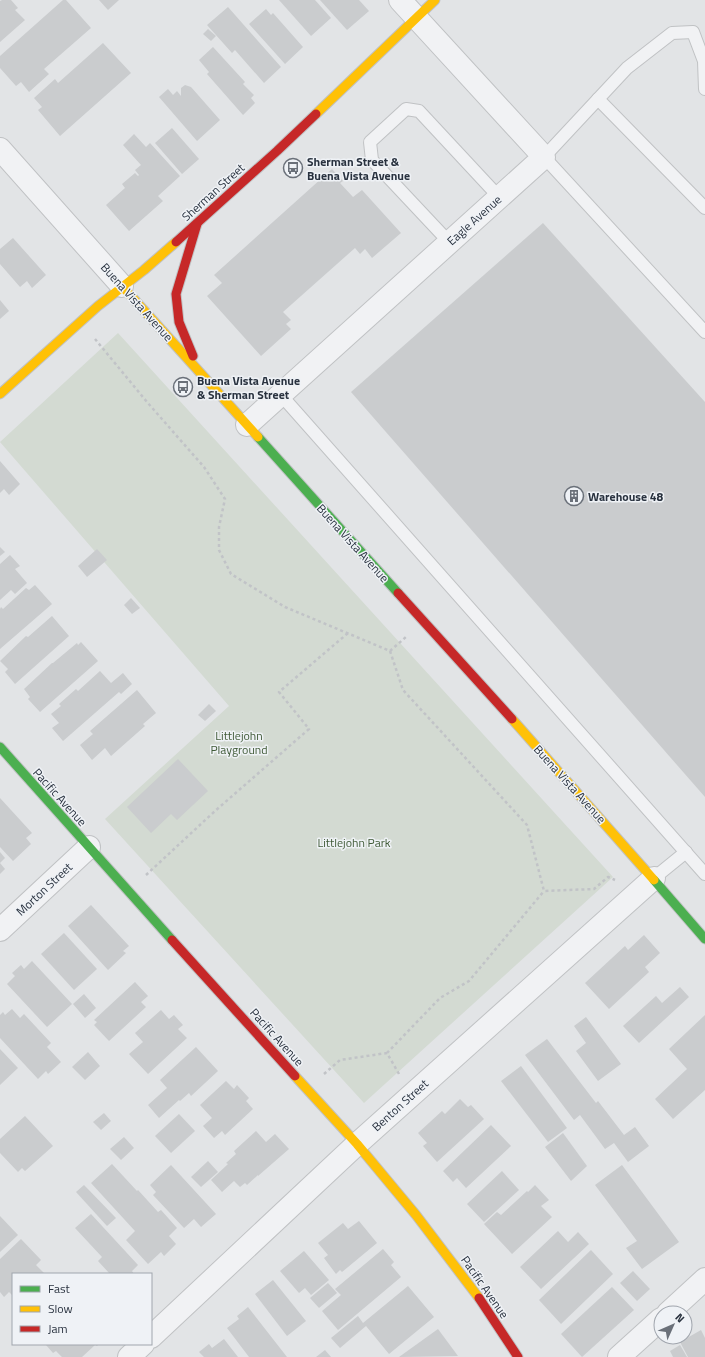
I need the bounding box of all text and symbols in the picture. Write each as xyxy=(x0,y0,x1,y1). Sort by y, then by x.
place label: Sherman Street & Buena Vista Avenue xyxy=(307,152,410,185)
bus stop icon: Sherman Street & Buena Vista Avenue xyxy=(282,157,304,179)
street label: Sherman Street xyxy=(177,158,249,226)
street label: Eagle Avenue xyxy=(442,190,506,250)
street label: Buena Vista Avenue xyxy=(96,258,178,346)
place label: Buena Vista Avenue & Sherman Street xyxy=(197,371,300,404)
bus stop icon: Buena Vista Avenue & Sherman Street xyxy=(172,376,194,398)
building icon: Warehouse 48 xyxy=(563,485,585,507)
place label: Warehouse 48 xyxy=(588,487,663,506)
street label: Buena Vista Avenue xyxy=(312,499,394,587)
park label: Littlejohn Playground xyxy=(210,726,268,759)
street label: Buena Vista Avenue xyxy=(529,740,611,828)
street label: Pacific Avenue xyxy=(29,764,91,830)
park label: Littlejohn Park xyxy=(317,833,391,852)
street label: Morton Street xyxy=(12,857,77,920)
street label: Pacific Avenue xyxy=(246,1004,308,1070)
street label: Benton Street xyxy=(367,1074,433,1136)
street label: Pacific Avenue xyxy=(456,1252,514,1322)
legend xyxy=(12,1273,152,1345)
text: Fast xyxy=(48,1279,71,1298)
text: Slow xyxy=(48,1299,73,1318)
north arrow xyxy=(653,1305,693,1345)
text: N xyxy=(672,1310,688,1326)
text: Jam xyxy=(48,1319,68,1338)

